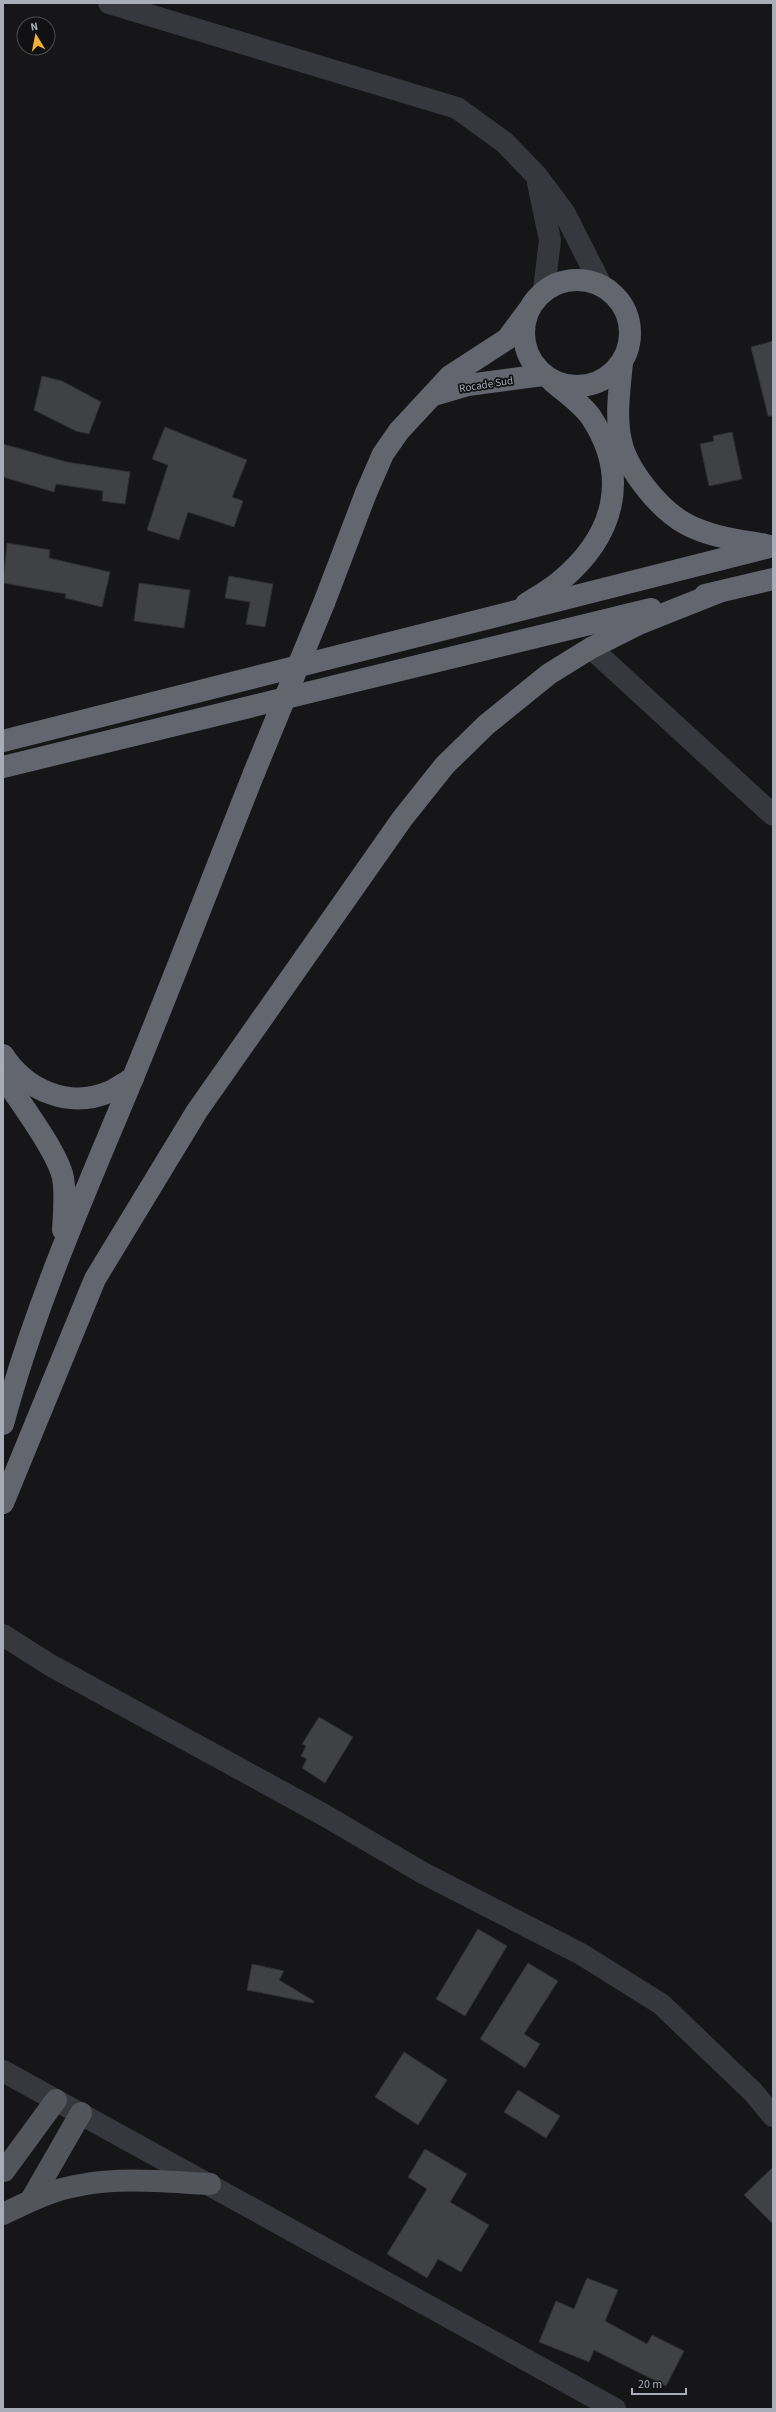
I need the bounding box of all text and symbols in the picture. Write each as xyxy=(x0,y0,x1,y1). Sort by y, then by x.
north arrow xyxy=(16,16,56,56)
text: N xyxy=(29,19,39,35)
street label: Rocade Sud xyxy=(458,373,514,396)
scale bar xyxy=(632,2370,686,2396)
text: 20 m xyxy=(638,2376,662,2393)

